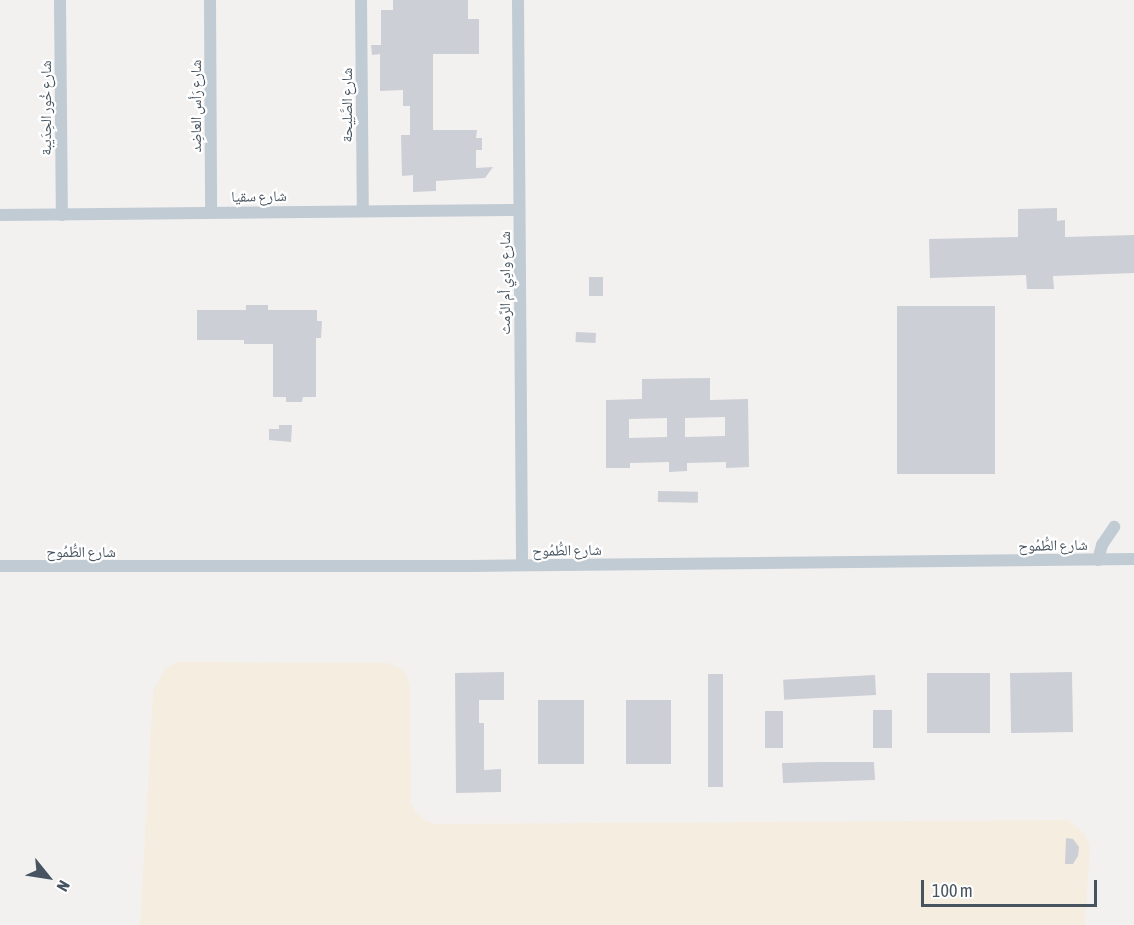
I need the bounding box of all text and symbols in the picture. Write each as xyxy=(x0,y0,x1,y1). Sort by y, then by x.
street label: شارع خُور الحِدَيبة xyxy=(37,60,55,156)
street label: شارع رَأس العاضِد xyxy=(187,60,205,152)
street label: شارع الصَّلِيحة xyxy=(338,68,356,142)
street label: شارع سقيا xyxy=(231,187,287,205)
street label: شارع وادِي أم الرِّمث xyxy=(496,231,514,335)
street label: شارع الطُّمُوح xyxy=(1018,535,1088,555)
street label: شارع الطُّمُوح xyxy=(532,540,602,560)
street label: شارع الطُّمُوح xyxy=(46,543,116,561)
north arrow xyxy=(18,847,78,907)
scale bar xyxy=(924,868,1100,906)
text: N xyxy=(53,877,74,895)
text: 100 m xyxy=(932,880,973,901)

